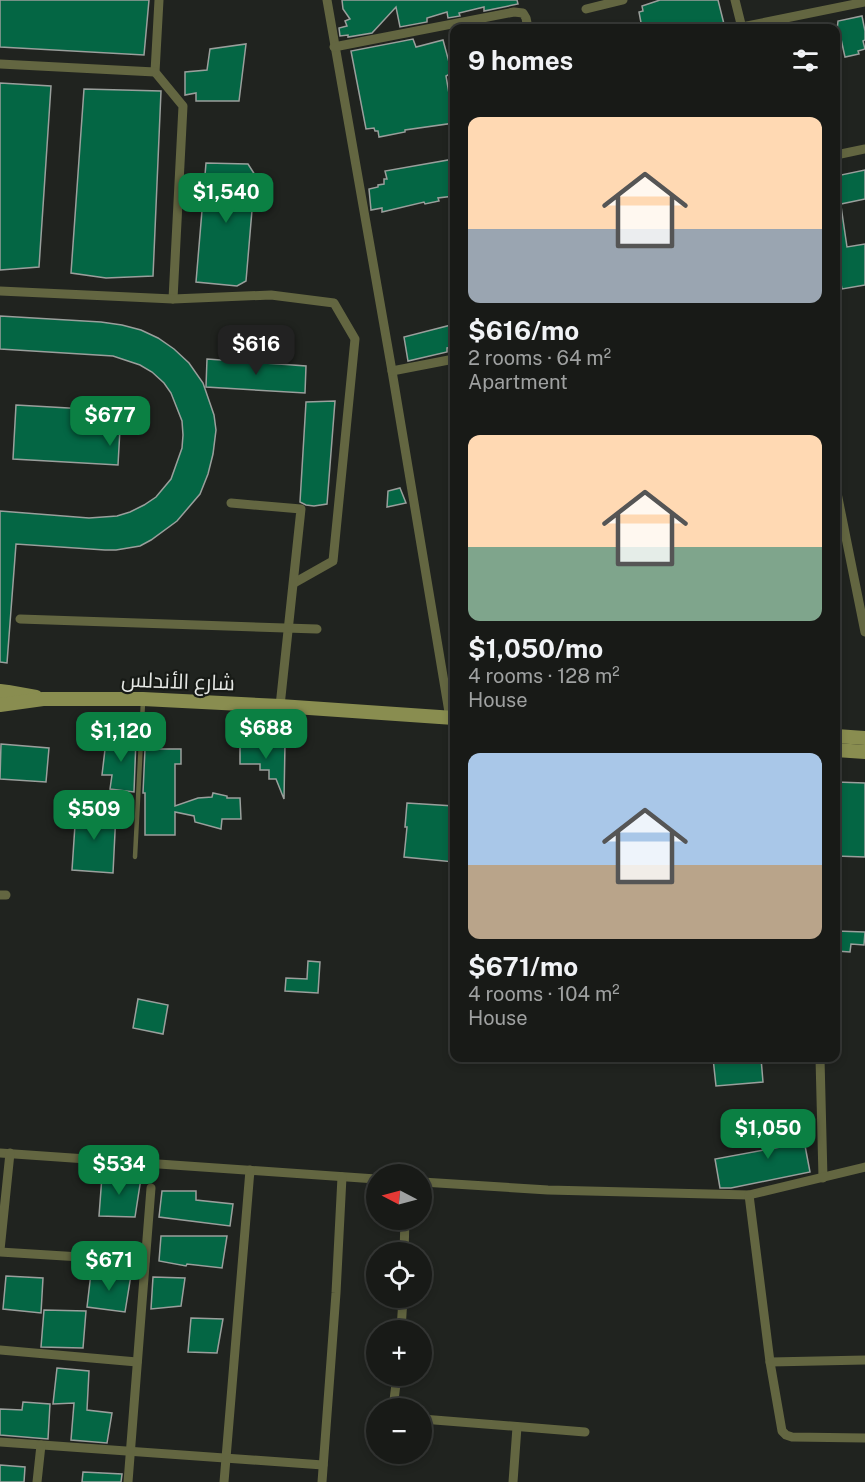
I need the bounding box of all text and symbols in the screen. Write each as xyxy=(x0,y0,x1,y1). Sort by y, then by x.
icon: filters xyxy=(789,44,822,77)
text: 9 homes xyxy=(468,45,573,76)
icon: home xyxy=(591,156,699,264)
pin: $1,540 xyxy=(177,173,275,224)
text: $1,540 xyxy=(192,180,260,204)
text: $616/mo xyxy=(468,315,579,346)
pin: $616 xyxy=(220,325,292,376)
text: $616 xyxy=(232,332,280,356)
text: 2 rooms · 64 m² xyxy=(468,346,611,370)
text: Apartment xyxy=(468,370,568,394)
pin: $677 xyxy=(74,396,146,447)
text: $677 xyxy=(84,403,136,427)
icon: home xyxy=(591,474,699,582)
text: $1,050/mo xyxy=(468,633,603,664)
text: 4 rooms · 128 m² xyxy=(468,664,620,688)
street label: شارع الأندلس xyxy=(121,667,235,697)
text: House xyxy=(468,688,528,712)
pin: $688 xyxy=(230,709,302,760)
pin: $1,120 xyxy=(72,712,170,763)
text: $688 xyxy=(239,716,293,740)
text: $1,120 xyxy=(90,719,152,743)
pin: $509 xyxy=(58,790,130,841)
icon: home xyxy=(591,792,699,900)
text: $509 xyxy=(67,797,121,821)
text: $671/mo xyxy=(468,951,578,982)
text: 4 rooms · 104 m² xyxy=(468,982,620,1006)
text: House xyxy=(468,1006,528,1030)
pin: $1,050 xyxy=(719,1109,817,1160)
text: $1,050 xyxy=(735,1116,802,1140)
pin: $534 xyxy=(83,1145,155,1196)
text: $534 xyxy=(92,1152,146,1176)
north arrow xyxy=(366,1164,432,1230)
map controls xyxy=(366,1164,432,1464)
pin: $671 xyxy=(73,1241,145,1292)
button: locate xyxy=(366,1242,432,1308)
text: $671 xyxy=(85,1248,133,1272)
button: + xyxy=(366,1320,432,1386)
button: − xyxy=(366,1398,432,1464)

